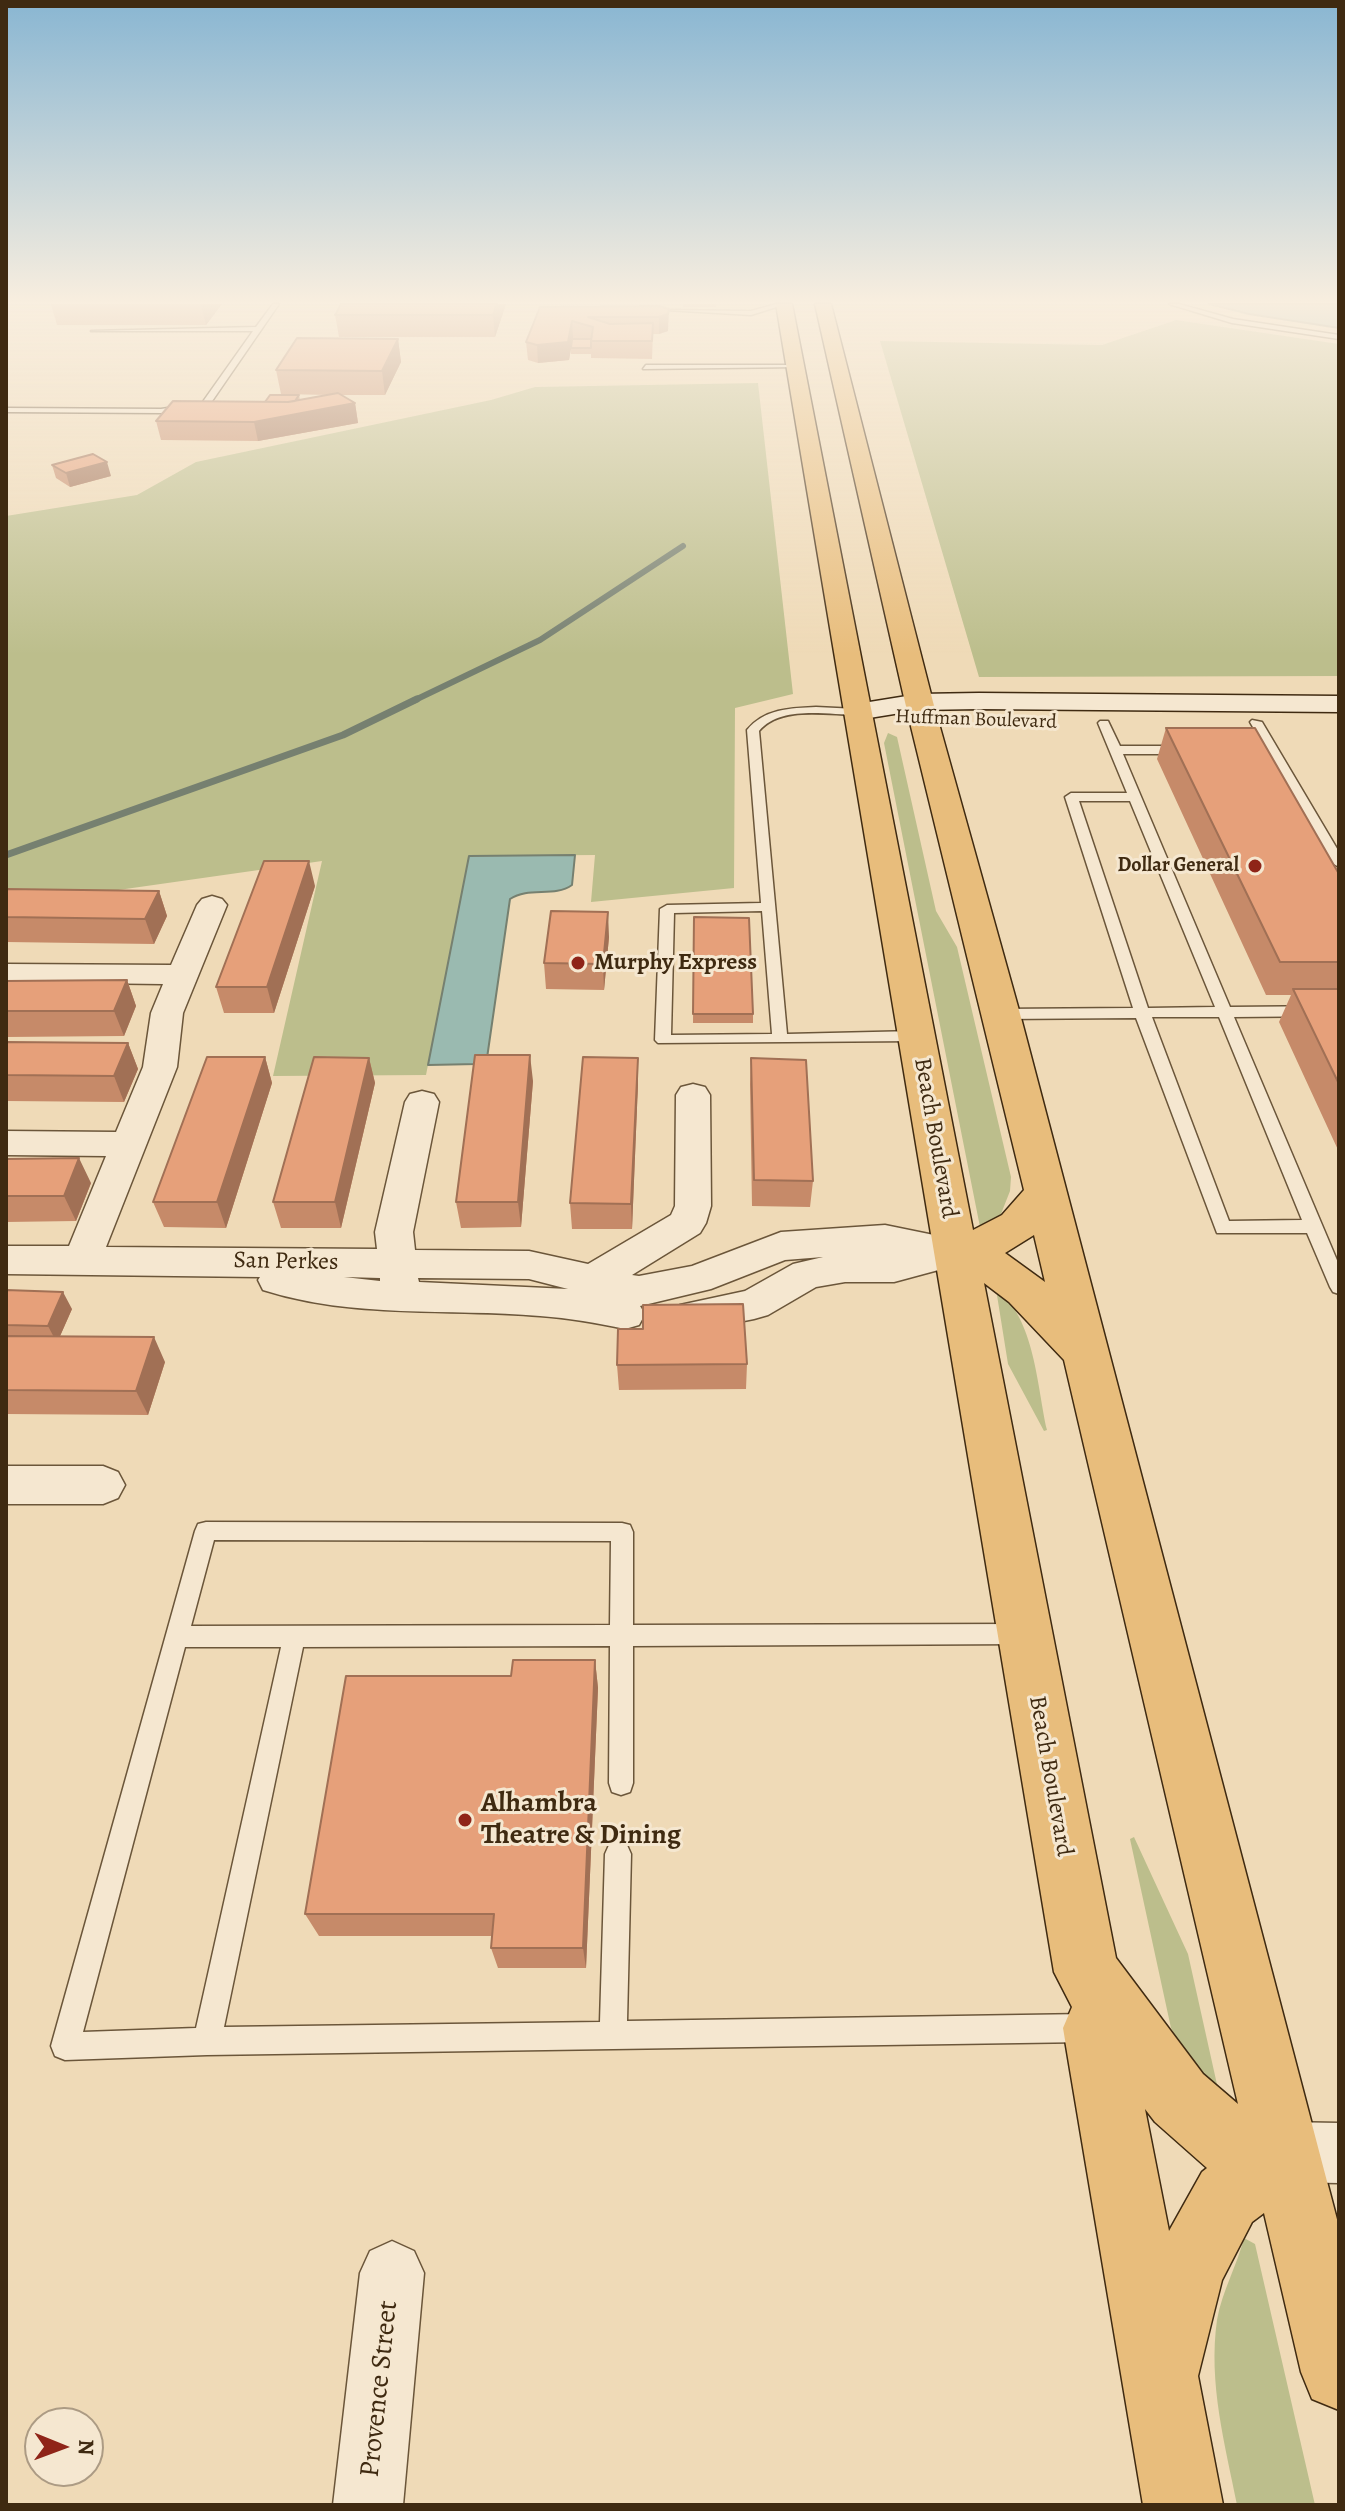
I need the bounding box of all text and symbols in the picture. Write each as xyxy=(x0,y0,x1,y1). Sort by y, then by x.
street label: Huffman Boulevard xyxy=(895,705,1057,735)
place label: Dollar General xyxy=(1118,854,1239,878)
marker: Dollar General xyxy=(1246,857,1264,875)
place label: Murphy Express xyxy=(594,949,757,977)
marker: Murphy Express xyxy=(569,954,587,972)
street label: Beach Boulevard xyxy=(907,1055,963,1221)
street label: San Perkes xyxy=(233,1247,339,1277)
street label: Beach Boulevard xyxy=(1022,1693,1078,1859)
place label: Alhambra Theatre & Dining xyxy=(481,1787,681,1853)
marker: Alhambra Theatre & Dining xyxy=(456,1811,474,1829)
street label: Provence Street xyxy=(354,2299,406,2479)
north arrow xyxy=(24,2407,104,2487)
text: N xyxy=(71,2439,101,2456)

